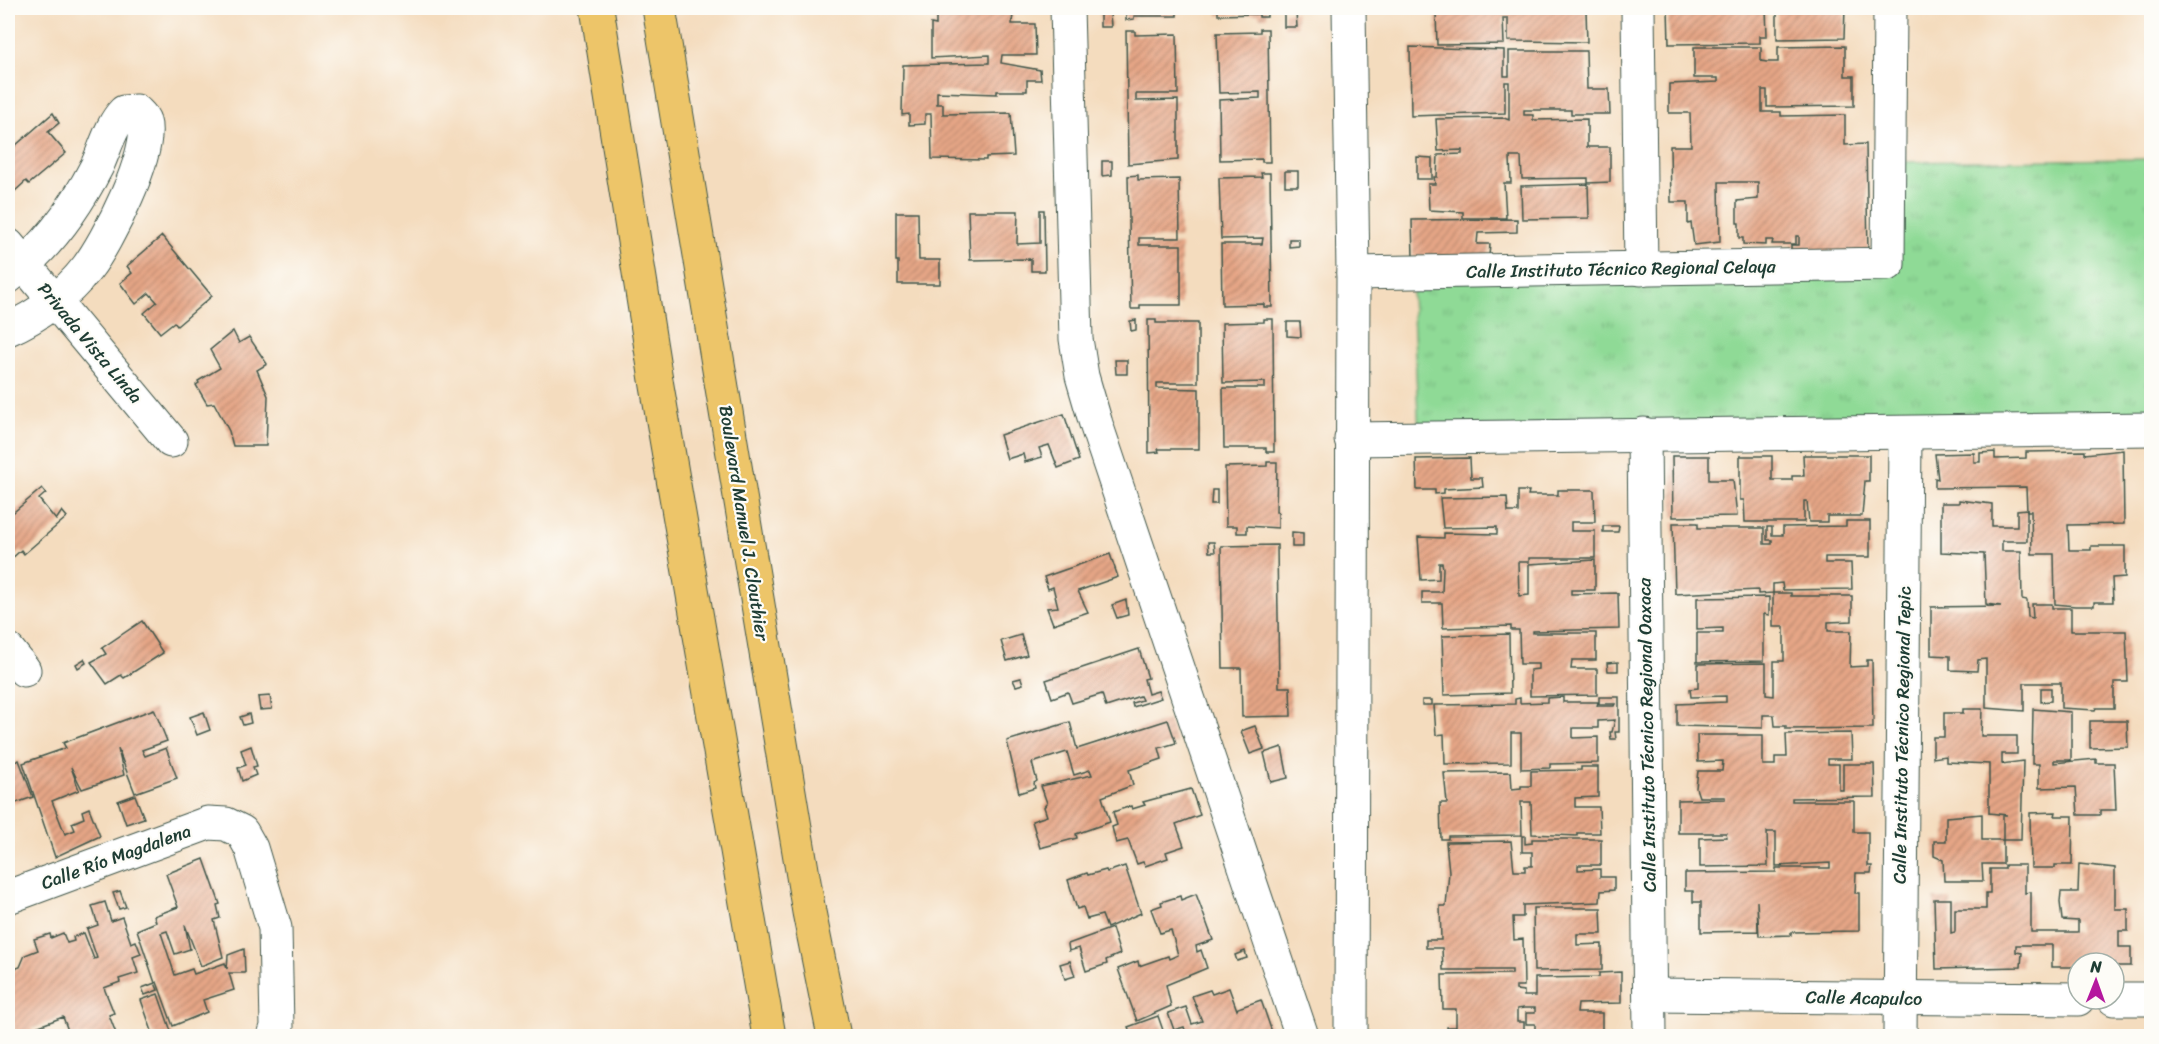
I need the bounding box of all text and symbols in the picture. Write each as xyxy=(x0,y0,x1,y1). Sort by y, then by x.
street label: Calle Instituto Técnico Regional Celaya xyxy=(1466,250,1777,288)
street label: Privada Vista Linda xyxy=(29,275,151,411)
street label: Boulevard Manuel J. Clouthier xyxy=(710,403,779,644)
street label: Calle Instituto Técnico Regional Oaxaca xyxy=(1628,577,1666,892)
street label: Calle Instituto Técnico Regional Tepic xyxy=(1883,586,1921,884)
street label: Calle Río Magdalena xyxy=(36,815,196,899)
north arrow xyxy=(2066,951,2126,1011)
text: N xyxy=(2089,952,2103,981)
street label: Calle Acapulco xyxy=(1805,981,1923,1015)

